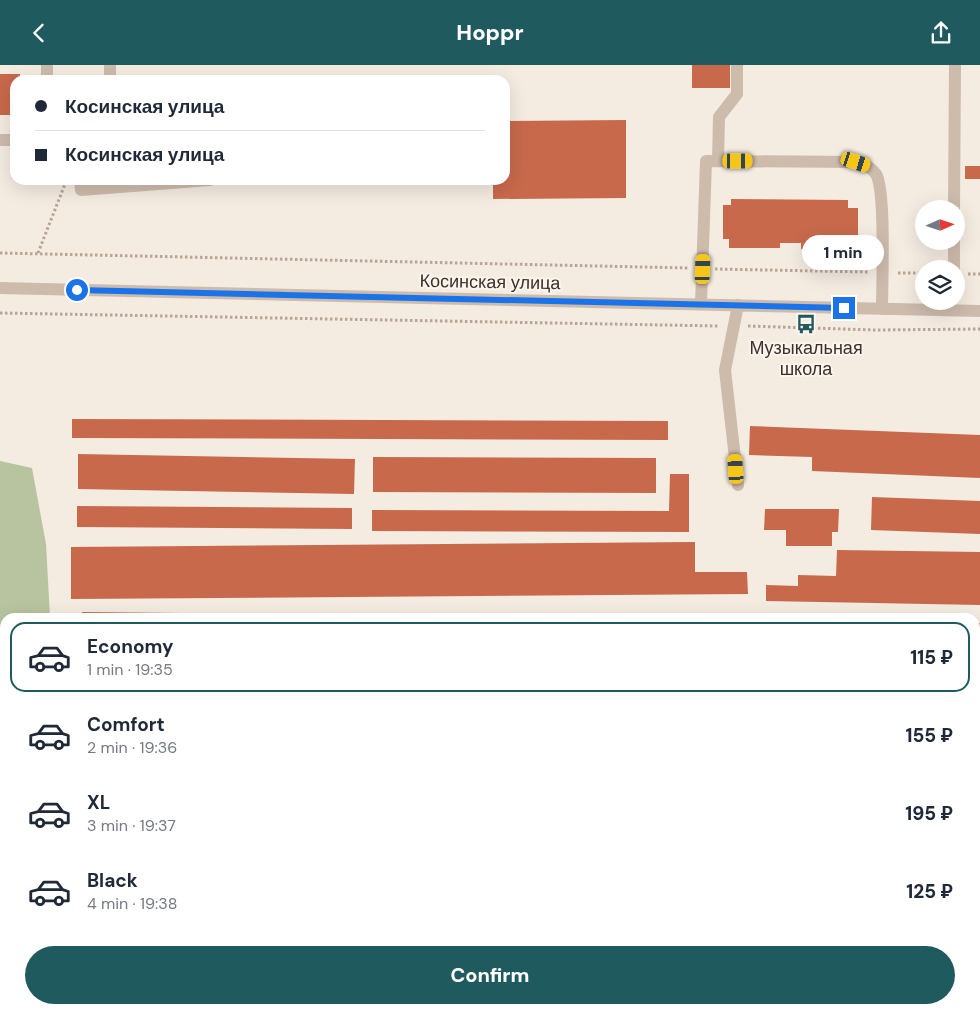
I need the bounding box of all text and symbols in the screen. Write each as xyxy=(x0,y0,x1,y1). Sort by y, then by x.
text: Hoppr xyxy=(456,18,524,47)
icon: back xyxy=(25,19,53,47)
icon: share xyxy=(927,19,955,47)
text: Косинская улица xyxy=(65,94,224,119)
text: Косинская улица xyxy=(65,142,224,167)
car xyxy=(839,150,872,174)
car xyxy=(723,154,753,169)
north arrow xyxy=(915,200,965,250)
map controls xyxy=(915,200,965,310)
callout: 1 min xyxy=(803,235,885,271)
text: 1 min xyxy=(823,242,863,263)
car xyxy=(694,254,711,284)
button: layers xyxy=(915,260,965,310)
street label: Косинская улица xyxy=(419,269,562,295)
route start xyxy=(66,279,88,301)
route end xyxy=(833,297,855,319)
bus stop icon: Музыкальная школа xyxy=(795,313,817,335)
place label: Музыкальная школа xyxy=(749,336,863,381)
car xyxy=(727,454,744,484)
text: Economy xyxy=(87,634,174,659)
icon: car xyxy=(27,635,72,680)
text: 115 ₽ xyxy=(910,645,953,670)
text: 1 min · 19:35 xyxy=(87,659,173,680)
text: Comfort xyxy=(87,712,165,737)
icon: car xyxy=(27,713,72,758)
text: 155 ₽ xyxy=(905,723,953,748)
text: 2 min · 19:36 xyxy=(87,737,177,758)
text: XL xyxy=(87,790,110,815)
icon: car xyxy=(27,791,72,836)
text: 195 ₽ xyxy=(905,801,953,826)
text: 3 min · 19:37 xyxy=(87,815,176,836)
text: Black xyxy=(87,868,138,893)
icon: car xyxy=(27,869,72,914)
text: 125 ₽ xyxy=(906,879,953,904)
text: 4 min · 19:38 xyxy=(87,893,177,914)
button: Confirm xyxy=(25,946,955,1004)

